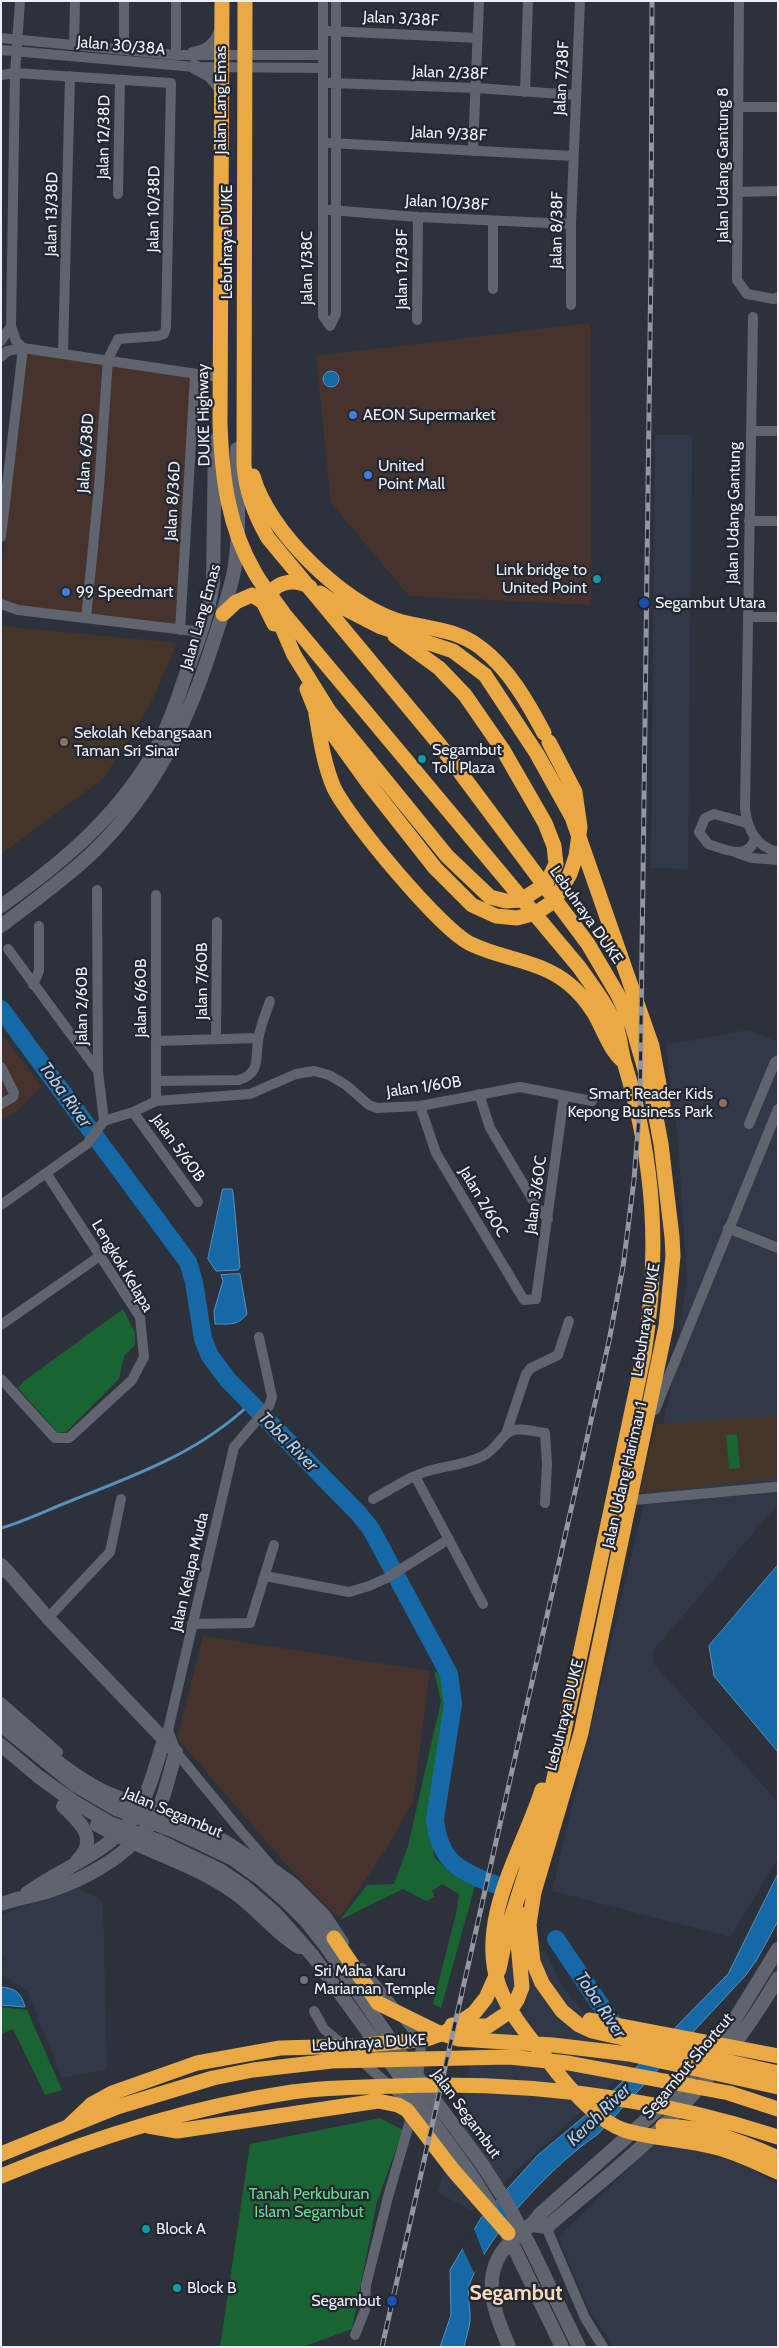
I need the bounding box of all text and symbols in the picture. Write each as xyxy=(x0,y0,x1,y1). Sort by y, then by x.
street label: Jalan 3/38F xyxy=(362,7,440,31)
street label: Jalan 30/38A xyxy=(76,33,166,59)
street label: Jalan 7/38F xyxy=(550,40,574,116)
street label: Jalan Lang Emas xyxy=(211,46,231,154)
street label: Jalan 2/38F xyxy=(412,62,488,84)
street label: Jalan Udang Gantung 8 xyxy=(713,87,733,243)
street label: Jalan 12/38D xyxy=(94,95,114,179)
street label: Jalan 9/38F xyxy=(411,122,487,146)
street label: Jalan 10/38D xyxy=(144,165,164,253)
street label: Jalan 13/38D xyxy=(42,172,62,256)
street label: Lebuhraya DUKE xyxy=(217,185,237,299)
street label: Jalan 10/38F xyxy=(405,191,489,215)
street label: Jalan 8/38F xyxy=(547,191,567,269)
street label: Jalan 12/38F xyxy=(392,228,412,310)
street label: Jalan 1/38C xyxy=(297,231,317,305)
street label: DUKE Highway xyxy=(194,363,214,467)
place label: AEON Supermarket xyxy=(363,405,496,425)
marker: AEON Supermarket xyxy=(347,409,359,421)
street label: Jalan 6/38D xyxy=(74,413,98,493)
street label: Jalan Udang Gantung xyxy=(723,442,745,584)
place label: United Point Mall xyxy=(378,456,445,494)
street label: Jalan 8/36D xyxy=(161,461,185,541)
marker: United Point Mall xyxy=(362,469,374,481)
place label: Link bridge to United Point xyxy=(496,560,587,598)
street label: Jalan Lang Emas xyxy=(177,562,225,672)
marker: Link bridge to United Point xyxy=(591,573,603,585)
place label: 99 Speedmart xyxy=(76,582,173,602)
marker: 99 Speedmart xyxy=(60,586,72,598)
place label: Segambut Utara xyxy=(655,593,766,613)
marker: Segambut Utara xyxy=(637,596,651,610)
place label: Sekolah Kebangsaan Taman Sri Sinar xyxy=(74,723,212,761)
marker: Sekolah Kebangsaan Taman Sri Sinar xyxy=(58,736,70,748)
place label: Segambut Toll Plaza xyxy=(432,740,502,778)
marker: Segambut Toll Plaza xyxy=(416,753,428,765)
street label: Lebuhraya DUKE xyxy=(545,863,627,967)
street label: Jalan 7/60B xyxy=(192,942,212,1020)
street label: Jalan 6/60B xyxy=(131,958,151,1038)
street label: Jalan 2/60B xyxy=(72,967,92,1045)
water label: Toba River xyxy=(34,1058,96,1132)
street label: Jalan 1/60B xyxy=(385,1072,463,1102)
place label: Smart Reader Kids Kepong Business Park xyxy=(567,1084,713,1122)
marker: Smart Reader Kids Kepong Business Park xyxy=(717,1097,729,1109)
street label: Jalan 5/60B xyxy=(147,1110,209,1186)
street label: Jalan 3/60C xyxy=(521,1155,551,1235)
street label: Jalan 2/60C xyxy=(454,1163,512,1241)
street label: Lengkok Kelapa xyxy=(87,1216,157,1316)
street label: Lebuhraya DUKE xyxy=(628,1262,664,1378)
street label: Jalan Udang Harimau 1 xyxy=(599,1400,651,1550)
water label: Toba River xyxy=(254,1408,322,1476)
street label: Jalan Kelapa Muda xyxy=(167,1511,213,1633)
street label: Lebuhraya DUKE xyxy=(542,1657,588,1773)
street label: Jalan Segambut xyxy=(121,1784,225,1842)
place label: Sri Maha Karu Mariaman Temple xyxy=(314,1961,435,1999)
water label: Toba River xyxy=(570,1968,630,2042)
marker: Sri Maha Karu Mariaman Temple xyxy=(298,1974,310,1986)
street label: Segambut Shortcut xyxy=(638,2009,738,2123)
street label: Lebuhraya DUKE xyxy=(311,2030,427,2056)
street label: Jalan Segambut xyxy=(427,2066,505,2162)
water label: Keroh River xyxy=(563,2079,635,2151)
park label: Tanah Perkuburan Islam Segambut xyxy=(249,2184,369,2222)
place label: Block A xyxy=(156,2219,206,2239)
marker: Block A xyxy=(140,2223,152,2235)
place label: Block B xyxy=(187,2278,237,2298)
district label: Segambut xyxy=(469,2281,563,2307)
marker: Block B xyxy=(171,2282,183,2294)
place label: Segambut xyxy=(311,2291,381,2311)
marker: Segambut xyxy=(385,2294,399,2308)

